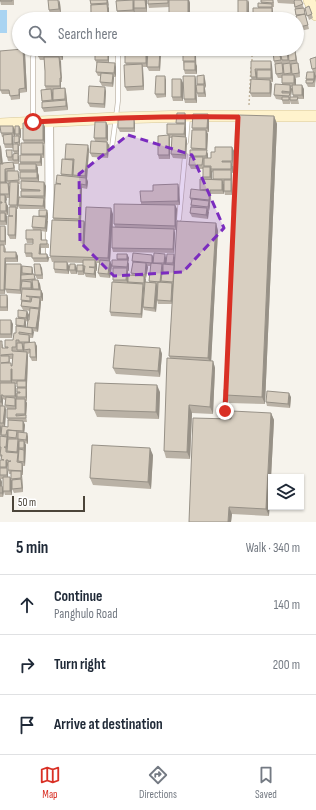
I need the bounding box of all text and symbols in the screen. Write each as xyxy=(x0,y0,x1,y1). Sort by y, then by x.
search box xyxy=(12,12,304,56)
icon: search xyxy=(26,23,48,45)
text: Search here xyxy=(58,25,118,44)
route start xyxy=(24,113,42,131)
route end xyxy=(216,402,234,420)
map controls xyxy=(268,474,304,510)
button: layers xyxy=(268,474,304,510)
scale bar xyxy=(12,494,85,513)
text: 50 m xyxy=(18,496,36,509)
text: 5 min xyxy=(16,538,48,558)
text: Walk · 340 m xyxy=(246,540,300,556)
text: Continue xyxy=(54,587,103,606)
icon: ahead xyxy=(16,594,38,616)
text: 140 m xyxy=(274,597,300,613)
text: Panghulo Road xyxy=(54,606,118,622)
icon: right xyxy=(16,654,38,676)
text: Turn right xyxy=(54,655,106,674)
text: 200 m xyxy=(273,657,300,673)
icon: arrive xyxy=(16,714,38,736)
text: Arrive at destination xyxy=(54,715,163,734)
tab: Map xyxy=(39,764,61,801)
tab: Directions xyxy=(139,764,177,801)
tab: Saved xyxy=(255,764,277,801)

